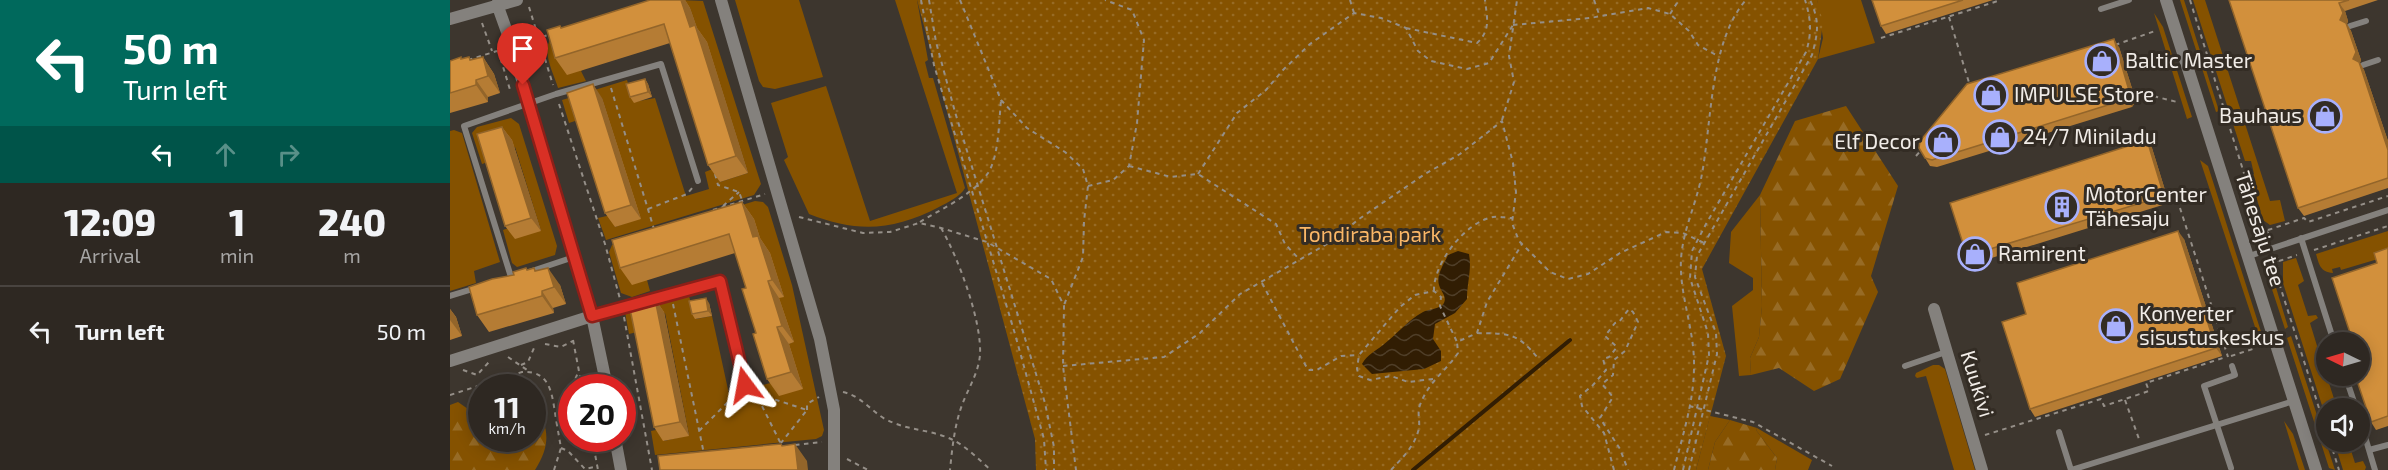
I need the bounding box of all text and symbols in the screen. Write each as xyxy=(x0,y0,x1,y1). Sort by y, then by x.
text: 50 m xyxy=(123,22,219,72)
pin xyxy=(497,23,548,85)
icon: left xyxy=(24,24,102,102)
icon: arrive xyxy=(506,32,539,65)
shop icon: Baltic Master xyxy=(2084,43,2120,79)
place label: Baltic Master xyxy=(2125,47,2253,72)
text: Turn left xyxy=(123,73,227,105)
shop icon: IMPULSE Store xyxy=(1973,77,2009,113)
place label: IMPULSE Store xyxy=(2014,81,2154,106)
shop icon: Bauhaus xyxy=(2307,98,2343,134)
place label: Bauhaus xyxy=(2219,102,2302,127)
shop icon: 24/7 Miniladu xyxy=(1982,119,2018,155)
place label: 24/7 Miniladu xyxy=(2023,123,2157,148)
shop icon: Elf Decor xyxy=(1925,124,1961,160)
place label: Elf Decor xyxy=(1834,128,1921,153)
icon: left xyxy=(146,138,179,171)
icon: ahead xyxy=(209,138,242,171)
icon: right xyxy=(272,138,305,171)
street label: Tähesaju tee xyxy=(2230,168,2292,290)
place label: MotorCenter Tähesaju xyxy=(2085,181,2207,231)
building icon: MotorCenter Tähesaju xyxy=(2044,189,2080,225)
text: 12:09 xyxy=(64,200,156,243)
text: 1 xyxy=(229,200,245,243)
text: 240 xyxy=(318,200,386,243)
park label: Tondiraba park xyxy=(1299,221,1441,246)
shop icon: Ramirent xyxy=(1957,236,1993,272)
place label: Ramirent xyxy=(1998,240,2086,265)
text: Arrival xyxy=(80,243,140,267)
text: min xyxy=(220,243,254,267)
text: m xyxy=(343,243,361,267)
place label: Konverter sisustuskeskus xyxy=(2139,300,2284,349)
shop icon: Konverter sisustuskeskus xyxy=(2098,308,2134,344)
icon: left xyxy=(24,315,57,348)
text: Turn left xyxy=(75,318,164,344)
text: 50 m xyxy=(377,318,426,344)
north arrow xyxy=(2316,332,2370,386)
map controls xyxy=(2316,332,2370,452)
street label: Kuukivi xyxy=(1956,347,2000,420)
position arrow xyxy=(713,353,777,417)
speed limit sign: 20 xyxy=(558,374,636,452)
text: 11 xyxy=(494,388,520,424)
button: sound xyxy=(2316,398,2370,452)
text: km/h xyxy=(488,419,526,437)

